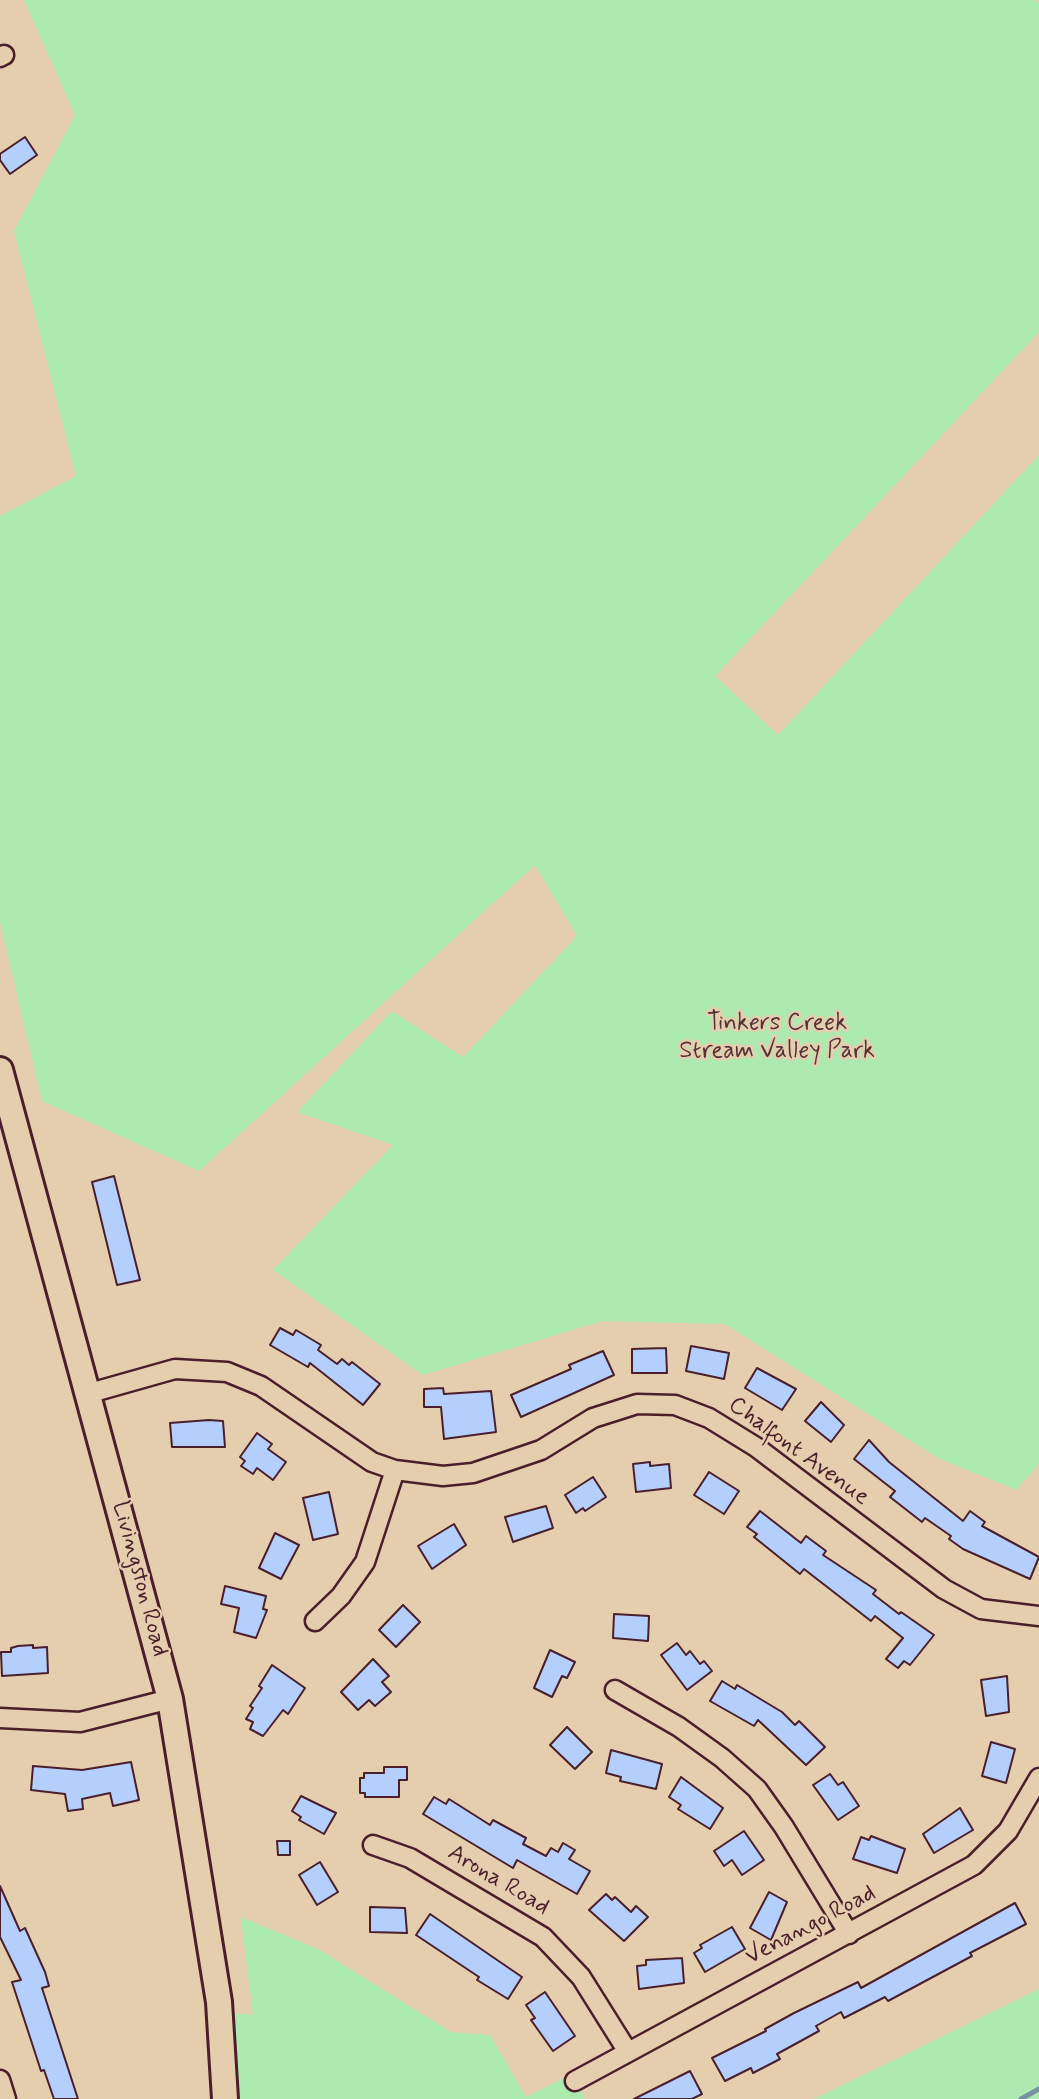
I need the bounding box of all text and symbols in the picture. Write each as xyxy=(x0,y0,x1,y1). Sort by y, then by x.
park label: Tinkers Creek Stream Valley Park xyxy=(679,1010,875,1066)
street label: Chalfont Avenue xyxy=(722,1391,874,1513)
street label: Livingston Road xyxy=(104,1498,174,1660)
street label: Arona Road xyxy=(442,1839,554,1923)
street label: Venango Road xyxy=(741,1880,881,1972)

